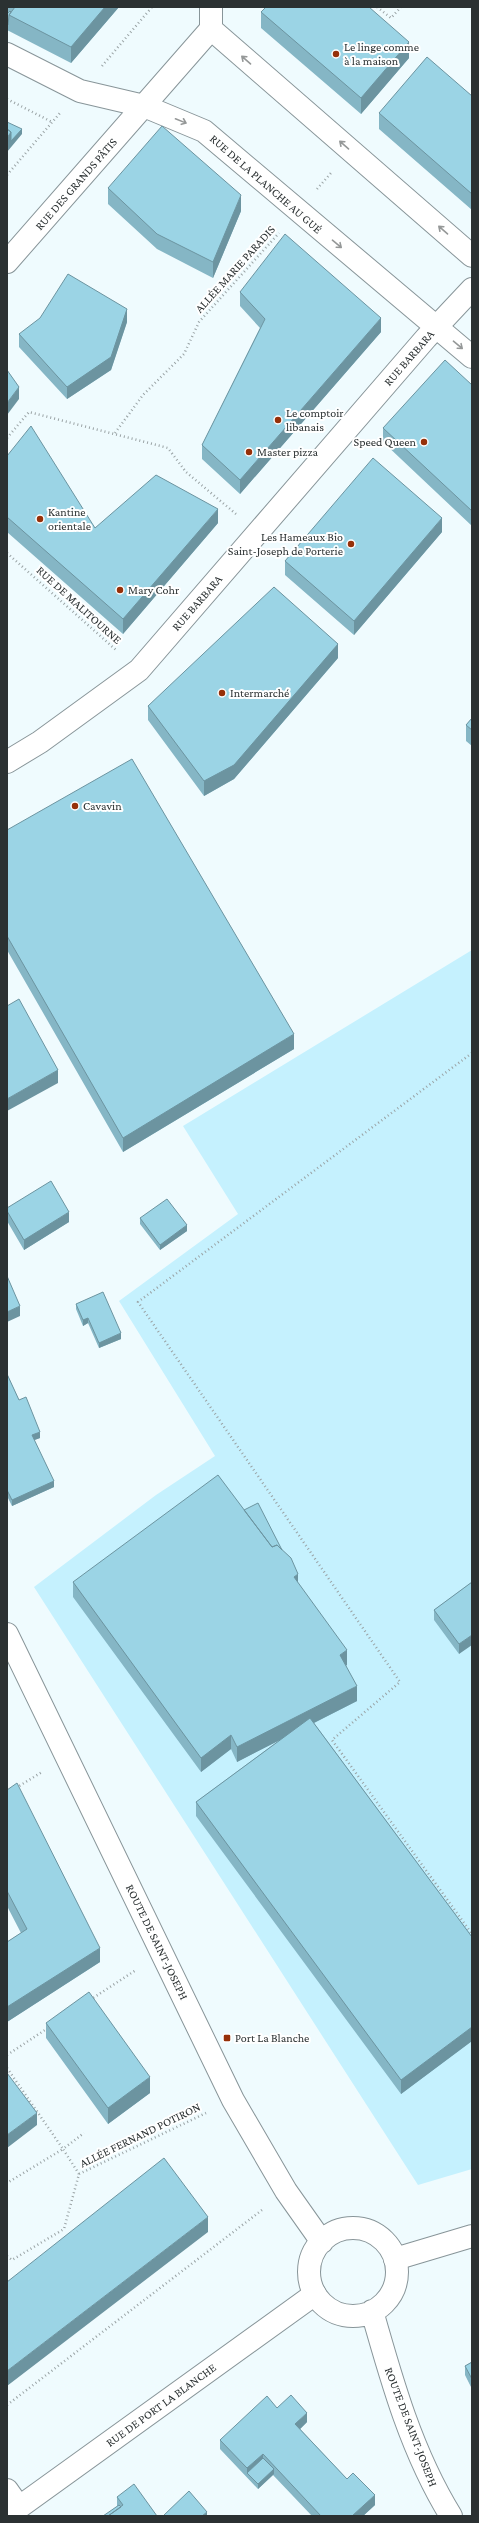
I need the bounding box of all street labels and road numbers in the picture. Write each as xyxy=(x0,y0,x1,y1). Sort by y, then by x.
street label: RUE DE LA PLANCHE AU GUÉ xyxy=(207,132,325,237)
street label: RUE DES GRANDS PÂTIS xyxy=(32,135,120,233)
street label: ALLÉE MARIE PARADIS xyxy=(192,222,278,316)
street label: RUE BARBARA xyxy=(381,327,437,389)
street label: RUE DE MALITOURNE xyxy=(34,563,125,647)
street label: RUE BARBARA xyxy=(169,572,225,634)
street label: ROUTE DE SAINT-JOSEPH xyxy=(123,1882,191,2002)
street label: ALLÉE FERNAND POTIRON xyxy=(77,2100,203,2170)
street label: RUE DE PORT LA BLANCHE xyxy=(103,2360,219,2450)
street label: ROUTE DE SAINT-JOSEPH xyxy=(382,2365,440,2489)

